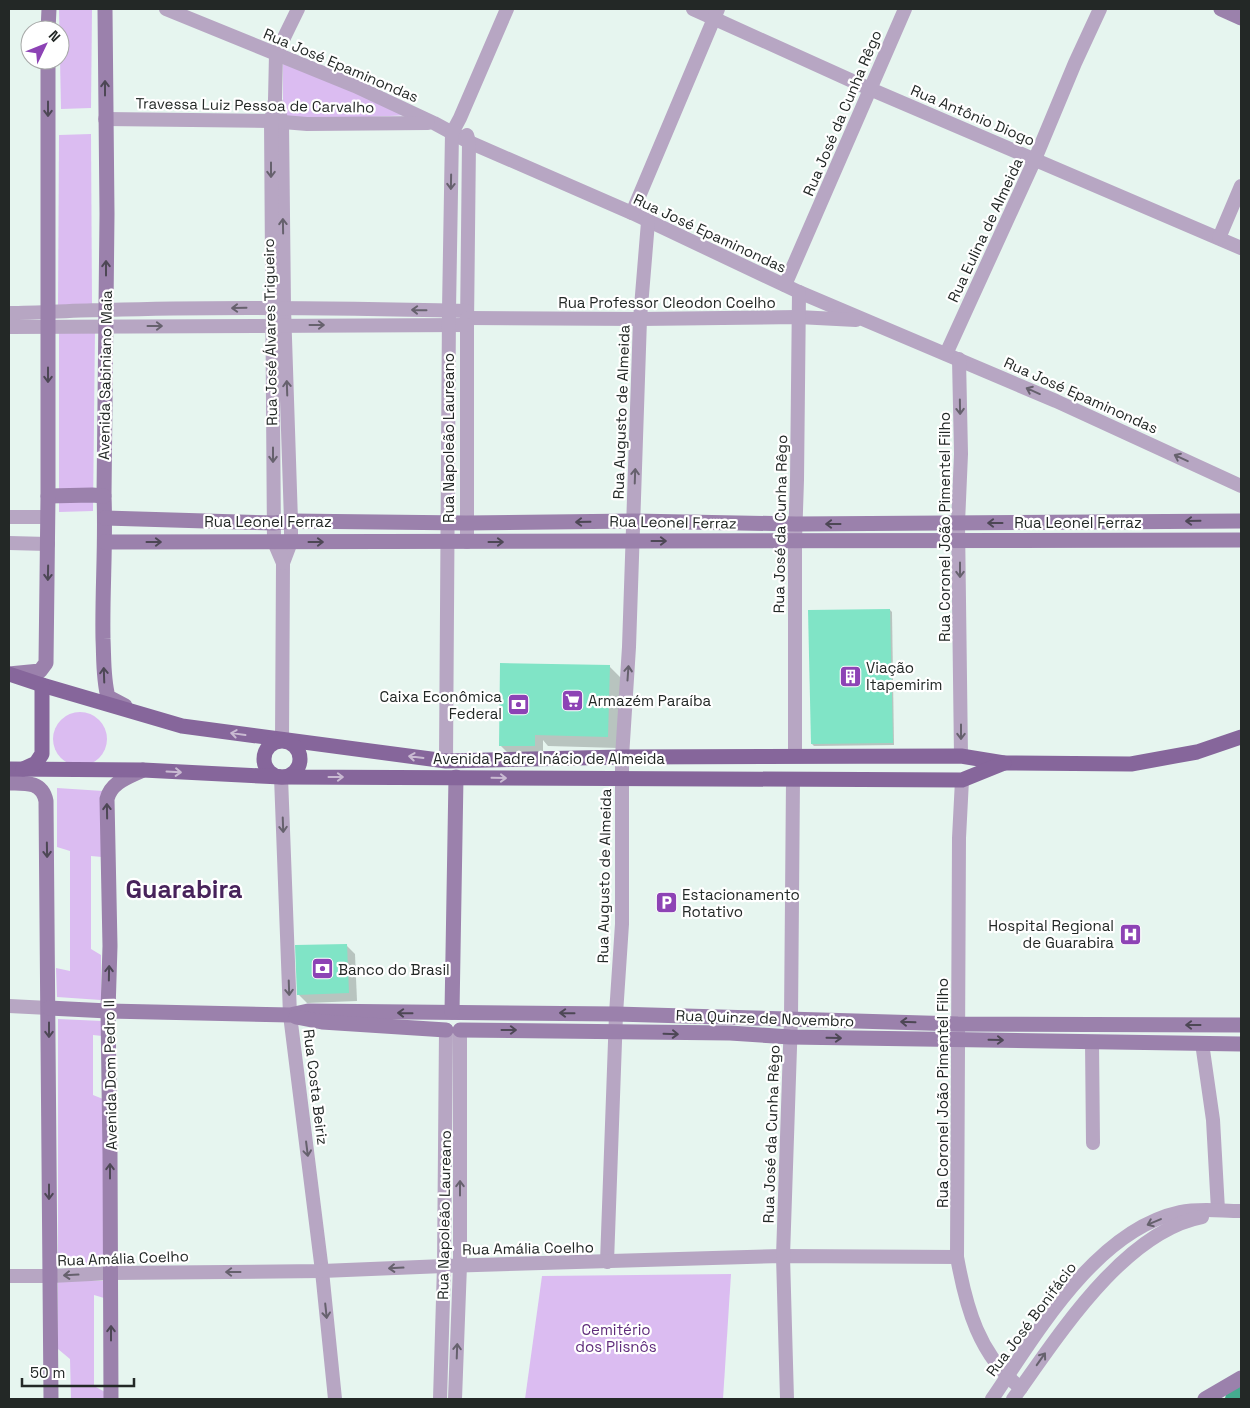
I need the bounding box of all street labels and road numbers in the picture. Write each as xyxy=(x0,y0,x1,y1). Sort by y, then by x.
street label: Rua José Epaminondas xyxy=(261,24,421,106)
street label: Rua José da Cunha Rêgo xyxy=(798,27,886,199)
street label: Rua Antônio Diogo xyxy=(908,80,1038,150)
street label: Travessa Luiz Pessoa de Carvalho xyxy=(135,93,375,117)
street label: Rua Eulina de Almeida xyxy=(943,155,1027,305)
street label: Rua José Epaminondas xyxy=(630,189,790,277)
street label: Rua José Álvares Trigueiro xyxy=(259,238,281,426)
street label: Avenida Sabiniano Maia xyxy=(94,290,116,460)
street label: Rua Professor Cleodon Coelho xyxy=(558,293,776,312)
street label: Rua Augusto de Almeida xyxy=(608,324,634,500)
street label: Rua José Epaminondas xyxy=(1001,352,1161,438)
street label: Rua Napoleão Laureano xyxy=(439,353,458,523)
street label: Rua Coronel João Pimentel Filho xyxy=(935,412,954,642)
street label: Rua José da Cunha Rêgo xyxy=(769,435,791,613)
street label: Rua Leonel Ferraz xyxy=(609,511,737,533)
street label: Rua Leonel Ferraz xyxy=(204,512,332,531)
street label: Rua Leonel Ferraz xyxy=(1014,513,1142,532)
street label: Avenida Padre Inácio de Almeida xyxy=(433,749,665,768)
street label: Rua Augusto de Almeida xyxy=(593,788,615,964)
street label: Rua Coronel João Pimentel Filho xyxy=(933,978,952,1208)
street label: Avenida Dom Pedro II xyxy=(99,1000,121,1150)
street label: Rua Quinze de Novembro xyxy=(675,1005,855,1031)
street label: Rua Costa Beiriz xyxy=(299,1028,333,1146)
street label: Rua José da Cunha Rêgo xyxy=(758,1044,784,1224)
street label: Rua Napoleão Laureano xyxy=(433,1130,455,1300)
street label: Rua Amália Coelho xyxy=(462,1237,594,1259)
street label: Rua Amália Coelho xyxy=(57,1246,189,1270)
street label: Rua José Bonifácio xyxy=(982,1258,1080,1380)

